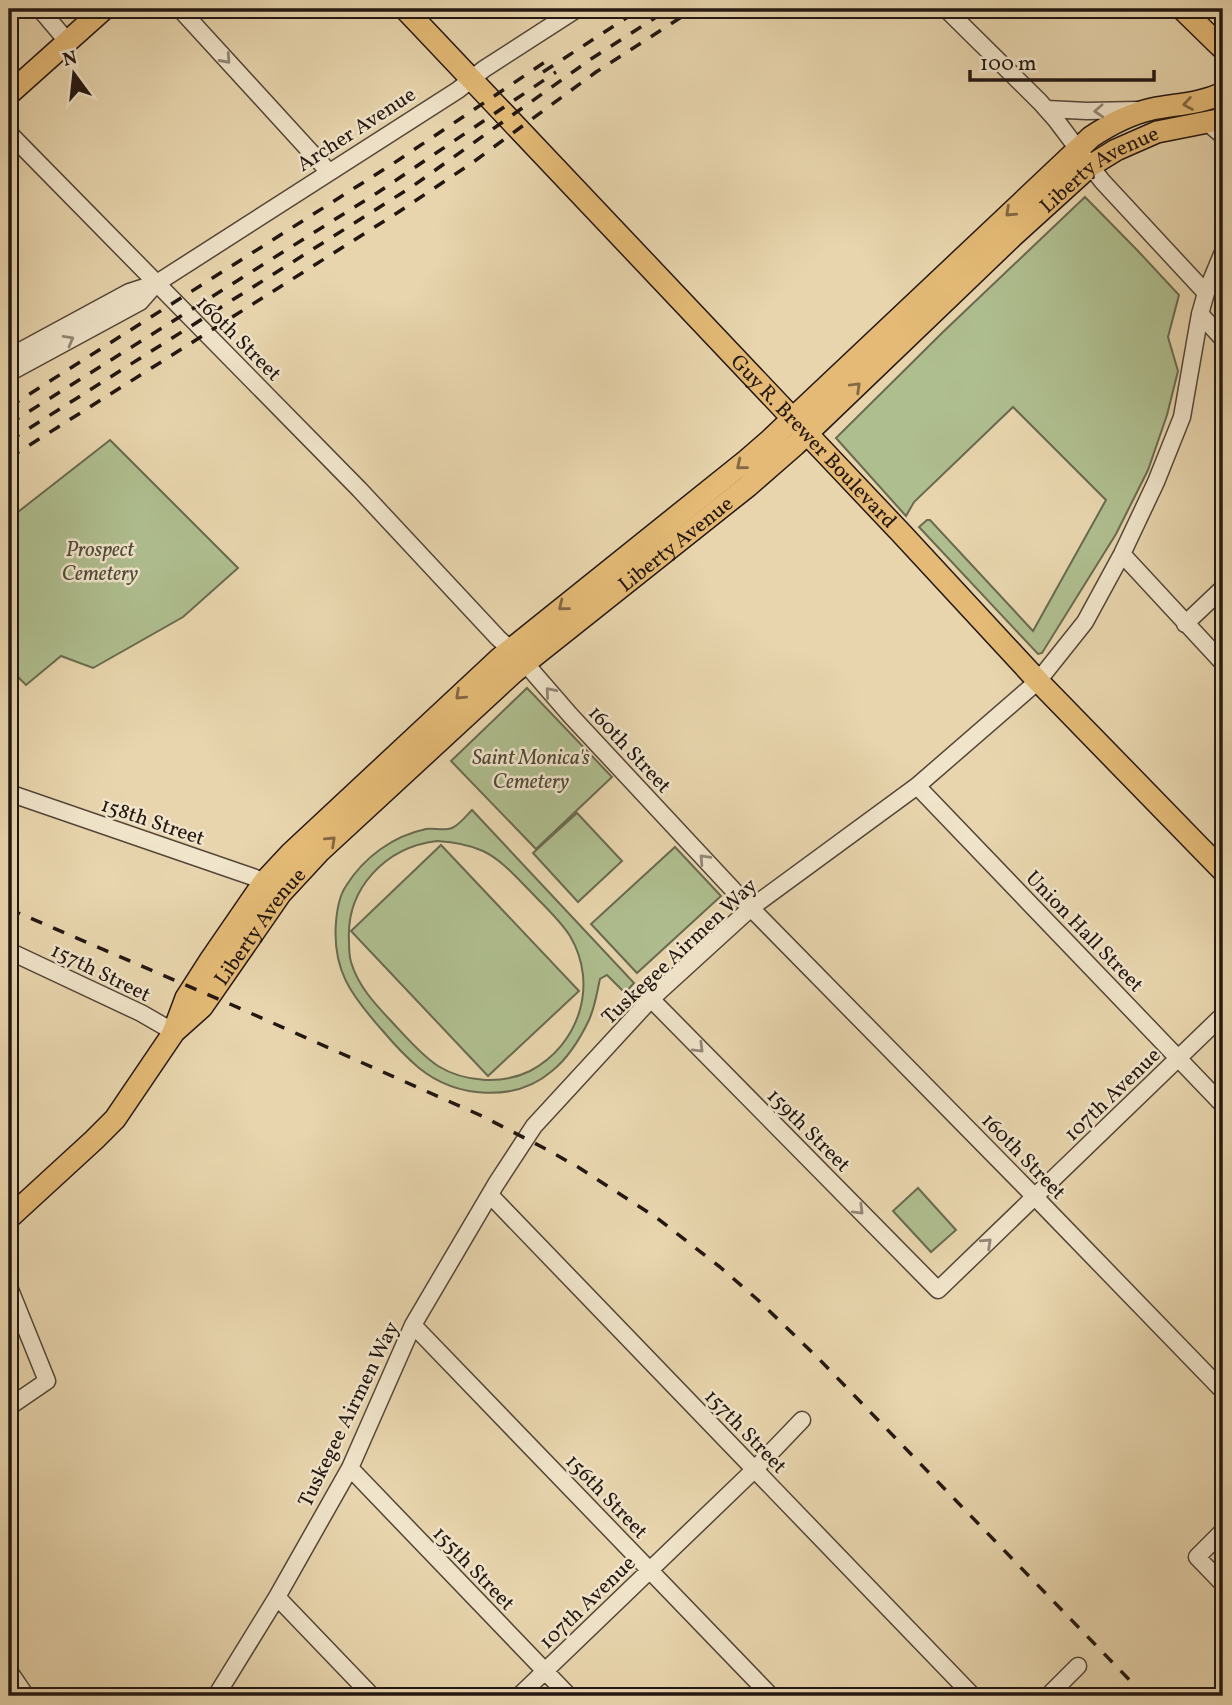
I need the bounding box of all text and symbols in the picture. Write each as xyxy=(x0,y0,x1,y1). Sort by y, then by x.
north arrow xyxy=(38,38,108,108)
scale bar xyxy=(970,38,1153,82)
text: N xyxy=(60,45,80,74)
text: 100 m xyxy=(980,50,1037,79)
one-way arrow xyxy=(218,51,230,64)
street label: Archer Avenue xyxy=(292,81,422,180)
one-way arrow xyxy=(1182,96,1194,111)
one-way arrow xyxy=(1093,103,1104,118)
street label: Liberty Avenue xyxy=(1034,120,1164,221)
one-way arrow xyxy=(1005,204,1018,217)
street label: 160th Street xyxy=(189,290,287,388)
one-way arrow xyxy=(61,335,74,348)
street label: Guy R. Brewer Boulevard xyxy=(723,349,903,536)
one-way arrow xyxy=(848,382,861,395)
one-way arrow xyxy=(737,456,749,469)
street label: Liberty Avenue xyxy=(613,490,740,600)
park label: Prospect Cemetery xyxy=(62,536,139,589)
one-way arrow xyxy=(559,598,571,611)
one-way arrow xyxy=(455,687,468,700)
one-way arrow xyxy=(546,687,558,700)
street label: 160th Street xyxy=(581,700,677,800)
park label: Saint Monica's Cemetery xyxy=(472,744,590,797)
street label: 158th Street xyxy=(97,791,208,854)
one-way arrow xyxy=(323,837,336,849)
one-way arrow xyxy=(700,854,712,867)
street label: Liberty Avenue xyxy=(208,862,313,992)
street label: Union Hall Street xyxy=(1018,865,1150,999)
street label: Tuskegee Airmen Way xyxy=(596,872,765,1032)
street label: 157th Street xyxy=(46,937,155,1010)
one-way arrow xyxy=(690,1039,703,1052)
street label: 107th Avenue xyxy=(1058,1042,1168,1148)
street label: 159th Street xyxy=(760,1083,856,1179)
street label: 160th Street xyxy=(974,1107,1072,1207)
one-way arrow xyxy=(850,1201,863,1214)
one-way arrow xyxy=(978,1239,991,1252)
street label: Tuskegee Airmen Way xyxy=(292,1316,407,1512)
street label: 157th Street xyxy=(697,1383,793,1481)
street label: 156th Street xyxy=(558,1448,654,1546)
street label: 155th Street xyxy=(425,1520,521,1618)
street label: 107th Avenue xyxy=(533,1550,643,1656)

